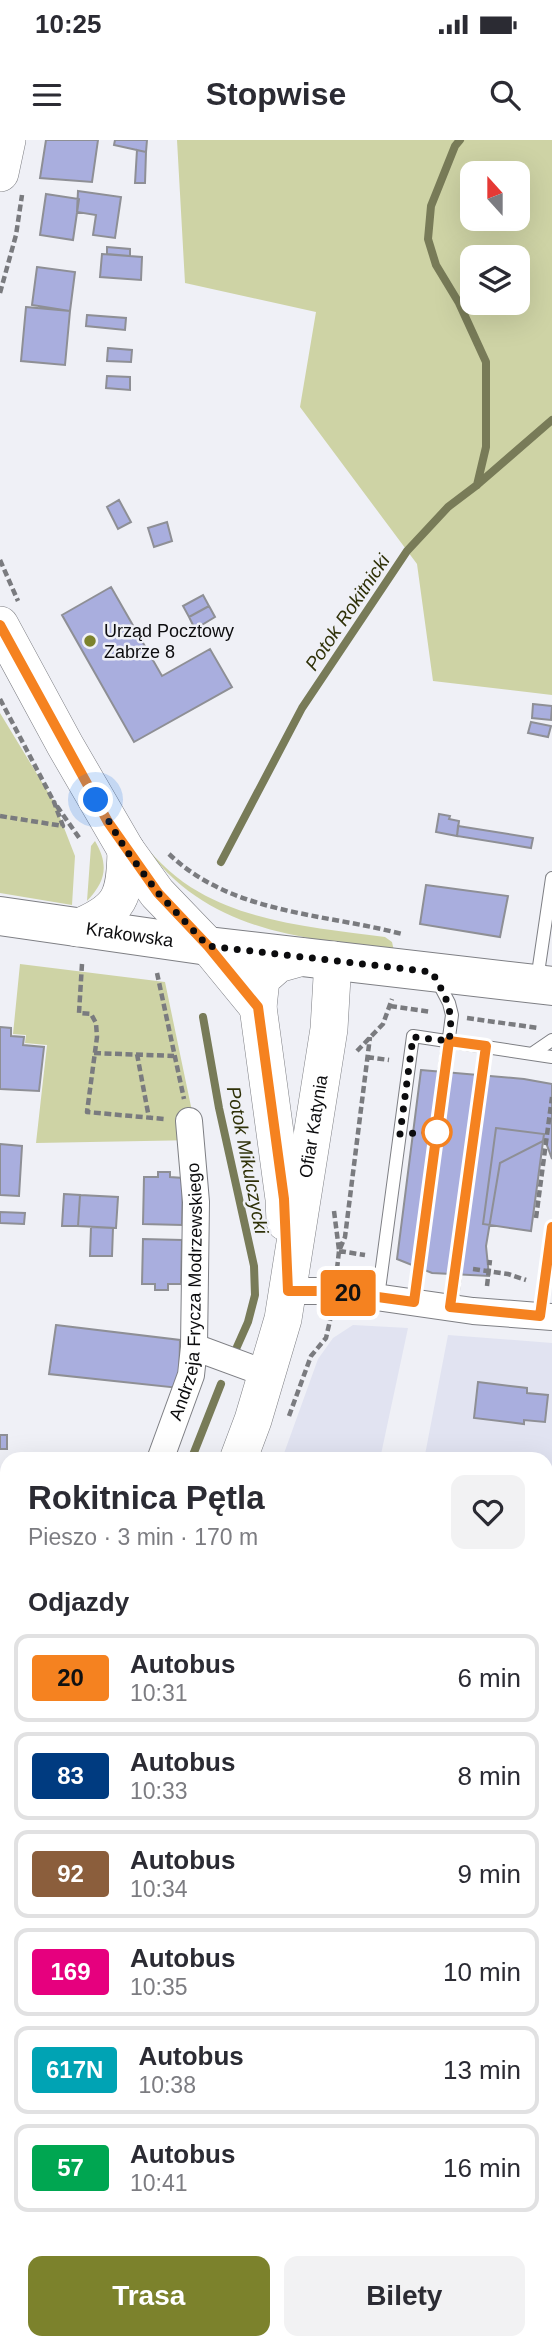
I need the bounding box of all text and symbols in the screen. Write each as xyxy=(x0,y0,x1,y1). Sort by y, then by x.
text: 10:25 xyxy=(35,9,102,39)
icon: menu xyxy=(28,76,66,114)
text: Stopwise xyxy=(206,76,346,112)
icon: search xyxy=(486,76,524,114)
north arrow xyxy=(460,161,530,231)
map controls xyxy=(460,161,530,315)
button: layers xyxy=(460,245,530,315)
water label: Potok Rokitnicki xyxy=(301,550,394,674)
place label: Urząd Pocztowy Zabrze 8 xyxy=(104,621,234,662)
marker: Urząd Pocztowy Zabrze 8 xyxy=(82,633,98,649)
your location xyxy=(78,782,113,817)
street label: Krakowska xyxy=(85,919,176,951)
street label: Ofiar Katynia xyxy=(296,1073,332,1179)
water label: Potok Mikulczycki xyxy=(223,1085,272,1236)
unlabelled marker xyxy=(422,1117,452,1147)
street label: Andrzeja Frycza Modrzewskiego xyxy=(165,1162,206,1423)
line badge: 20 xyxy=(316,1270,380,1316)
text: 20 xyxy=(335,1279,361,1306)
button: heart xyxy=(451,1475,525,1549)
text: Rokitnica Pętla xyxy=(28,1479,265,1516)
text: Pieszo · 3 min · 170 m xyxy=(28,1524,258,1550)
text: Odjazdy xyxy=(28,1587,129,1617)
text: Autobus xyxy=(130,1649,235,1679)
text: 6 min xyxy=(457,1663,521,1693)
text: 20 xyxy=(57,1664,84,1691)
text: 10:31 xyxy=(130,1680,188,1706)
text: Autobus xyxy=(130,1747,235,1777)
text: 8 min xyxy=(457,1761,521,1791)
text: 83 xyxy=(57,1762,84,1789)
text: 10:33 xyxy=(130,1778,188,1804)
text: Autobus xyxy=(130,1845,235,1875)
text: 9 min xyxy=(457,1859,521,1889)
text: 92 xyxy=(57,1860,84,1887)
text: 10:34 xyxy=(130,1876,188,1902)
text: Autobus xyxy=(130,1943,235,1973)
text: 10 min xyxy=(443,1957,521,1987)
text: 169 xyxy=(50,1958,91,1985)
text: 10:35 xyxy=(130,1974,188,2000)
text: Autobus xyxy=(138,2041,244,2071)
text: 13 min xyxy=(443,2055,521,2085)
text: 617N xyxy=(46,2056,103,2083)
text: 10:38 xyxy=(138,2072,196,2098)
text: Autobus xyxy=(130,2139,235,2169)
text: 16 min xyxy=(443,2153,521,2183)
text: 57 xyxy=(57,2154,84,2181)
text: 10:41 xyxy=(130,2170,188,2196)
button: Trasa xyxy=(28,2256,270,2336)
button: Bilety xyxy=(284,2256,525,2336)

